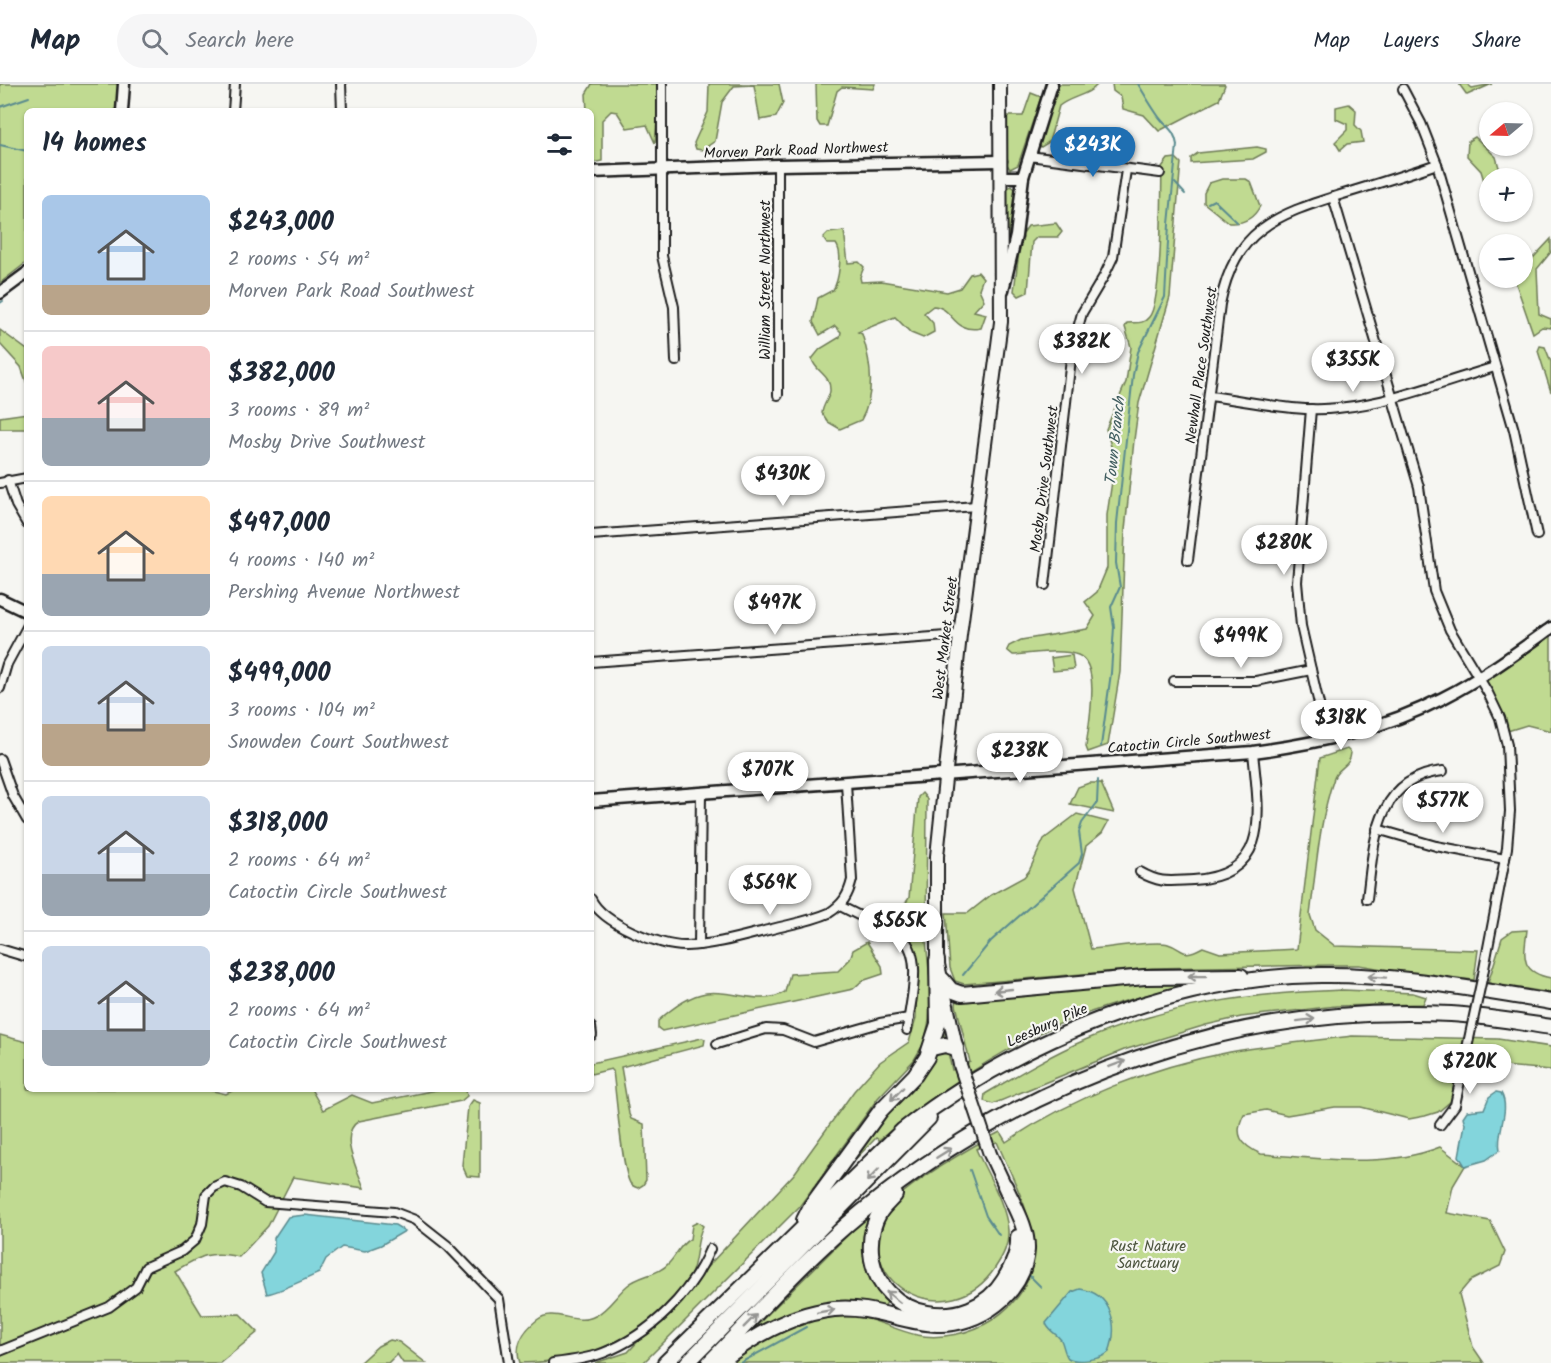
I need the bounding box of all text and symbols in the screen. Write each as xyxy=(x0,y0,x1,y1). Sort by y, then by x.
search box xyxy=(117,14,537,68)
text: Map xyxy=(30,19,81,64)
text: Search here xyxy=(186,24,294,59)
icon: search xyxy=(138,25,171,58)
text: Map xyxy=(1313,25,1350,58)
text: Layers xyxy=(1383,25,1439,58)
text: Share xyxy=(1472,25,1521,58)
north arrow xyxy=(1479,102,1533,156)
map controls xyxy=(1479,102,1533,288)
text: 14 homes xyxy=(42,123,147,165)
pin: $243K xyxy=(1051,127,1135,178)
icon: filters xyxy=(543,128,576,161)
text: $243K xyxy=(1064,130,1122,162)
street label: Morven Park Road Northwest xyxy=(703,136,889,166)
button: + xyxy=(1479,168,1533,222)
street label: William Street Northwest xyxy=(754,200,778,360)
text: $243,000 xyxy=(228,202,334,244)
icon: home xyxy=(90,219,162,291)
button: − xyxy=(1479,234,1533,288)
text: 2 rooms · 54 m² xyxy=(228,244,369,276)
text: Morven Park Road Southwest xyxy=(228,276,474,308)
street label: Newhall Place Southwest xyxy=(1179,285,1225,445)
pin: $382K xyxy=(1040,324,1124,375)
text: $382K xyxy=(1053,327,1111,359)
pin: $355K xyxy=(1311,342,1395,393)
text: $355K xyxy=(1325,345,1381,377)
text: $382,000 xyxy=(228,353,335,395)
icon: home xyxy=(90,370,162,442)
water label: Town Branch xyxy=(1098,394,1133,487)
text: 3 rooms · 89 m² xyxy=(228,395,369,427)
street label: Mosby Drive Southwest xyxy=(1024,404,1066,554)
text: Mosby Drive Southwest xyxy=(228,427,425,459)
pin: $430K xyxy=(741,456,825,507)
text: $430K xyxy=(755,459,811,491)
text: $497,000 xyxy=(228,503,330,545)
icon: home xyxy=(90,520,162,592)
pin: $280K xyxy=(1242,525,1326,576)
text: $280K xyxy=(1255,528,1313,560)
text: 4 rooms · 140 m² xyxy=(228,545,374,577)
street label: West Market Street xyxy=(927,575,965,701)
text: Pershing Avenue Northwest xyxy=(228,577,460,609)
pin: $497K xyxy=(733,585,817,636)
text: $497K xyxy=(748,588,802,620)
pin: $499K xyxy=(1199,618,1283,669)
text: $499K xyxy=(1213,621,1269,653)
text: $499,000 xyxy=(228,653,331,695)
icon: home xyxy=(90,670,162,742)
text: 3 rooms · 104 m² xyxy=(228,695,375,727)
pin: $318K xyxy=(1299,700,1383,751)
text: $318K xyxy=(1315,703,1367,735)
street label: Catoctin Circle Southwest xyxy=(1106,723,1272,761)
text: Snowden Court Southwest xyxy=(228,727,449,759)
pin: $238K xyxy=(978,733,1062,784)
text: $238K xyxy=(991,736,1049,768)
pin: $707K xyxy=(726,752,810,803)
text: $707K xyxy=(741,755,795,787)
pin: $577K xyxy=(1401,783,1485,834)
text: $577K xyxy=(1417,786,1469,818)
text: $318,000 xyxy=(228,803,328,845)
icon: home xyxy=(90,820,162,892)
text: 2 rooms · 64 m² xyxy=(228,845,370,877)
pin: $569K xyxy=(728,865,812,916)
text: $569K xyxy=(743,868,797,900)
text: Catoctin Circle Southwest xyxy=(228,877,447,909)
pin: $565K xyxy=(858,903,942,954)
text: $565K xyxy=(873,906,927,938)
text: $238,000 xyxy=(228,953,335,995)
icon: home xyxy=(90,970,162,1042)
one-way arrow xyxy=(1188,971,1208,982)
one-way arrow xyxy=(1367,971,1387,982)
one-way arrow xyxy=(993,985,1013,996)
text: 2 rooms · 64 m² xyxy=(228,995,370,1027)
street label: Leesburg Pike xyxy=(1003,997,1092,1055)
one-way arrow xyxy=(1296,1014,1316,1025)
text: Catoctin Circle Southwest xyxy=(228,1027,447,1059)
pin: $720K xyxy=(1428,1044,1512,1095)
text: $720K xyxy=(1442,1047,1498,1079)
one-way arrow xyxy=(1107,1057,1126,1068)
one-way arrow xyxy=(889,1087,904,1102)
one-way arrow xyxy=(935,1147,952,1159)
one-way arrow xyxy=(865,1168,880,1183)
park label: Rust Nature Sanctuary xyxy=(1110,1235,1186,1276)
one-way arrow xyxy=(885,1291,901,1304)
one-way arrow xyxy=(816,1305,836,1316)
one-way arrow xyxy=(742,1314,757,1329)

